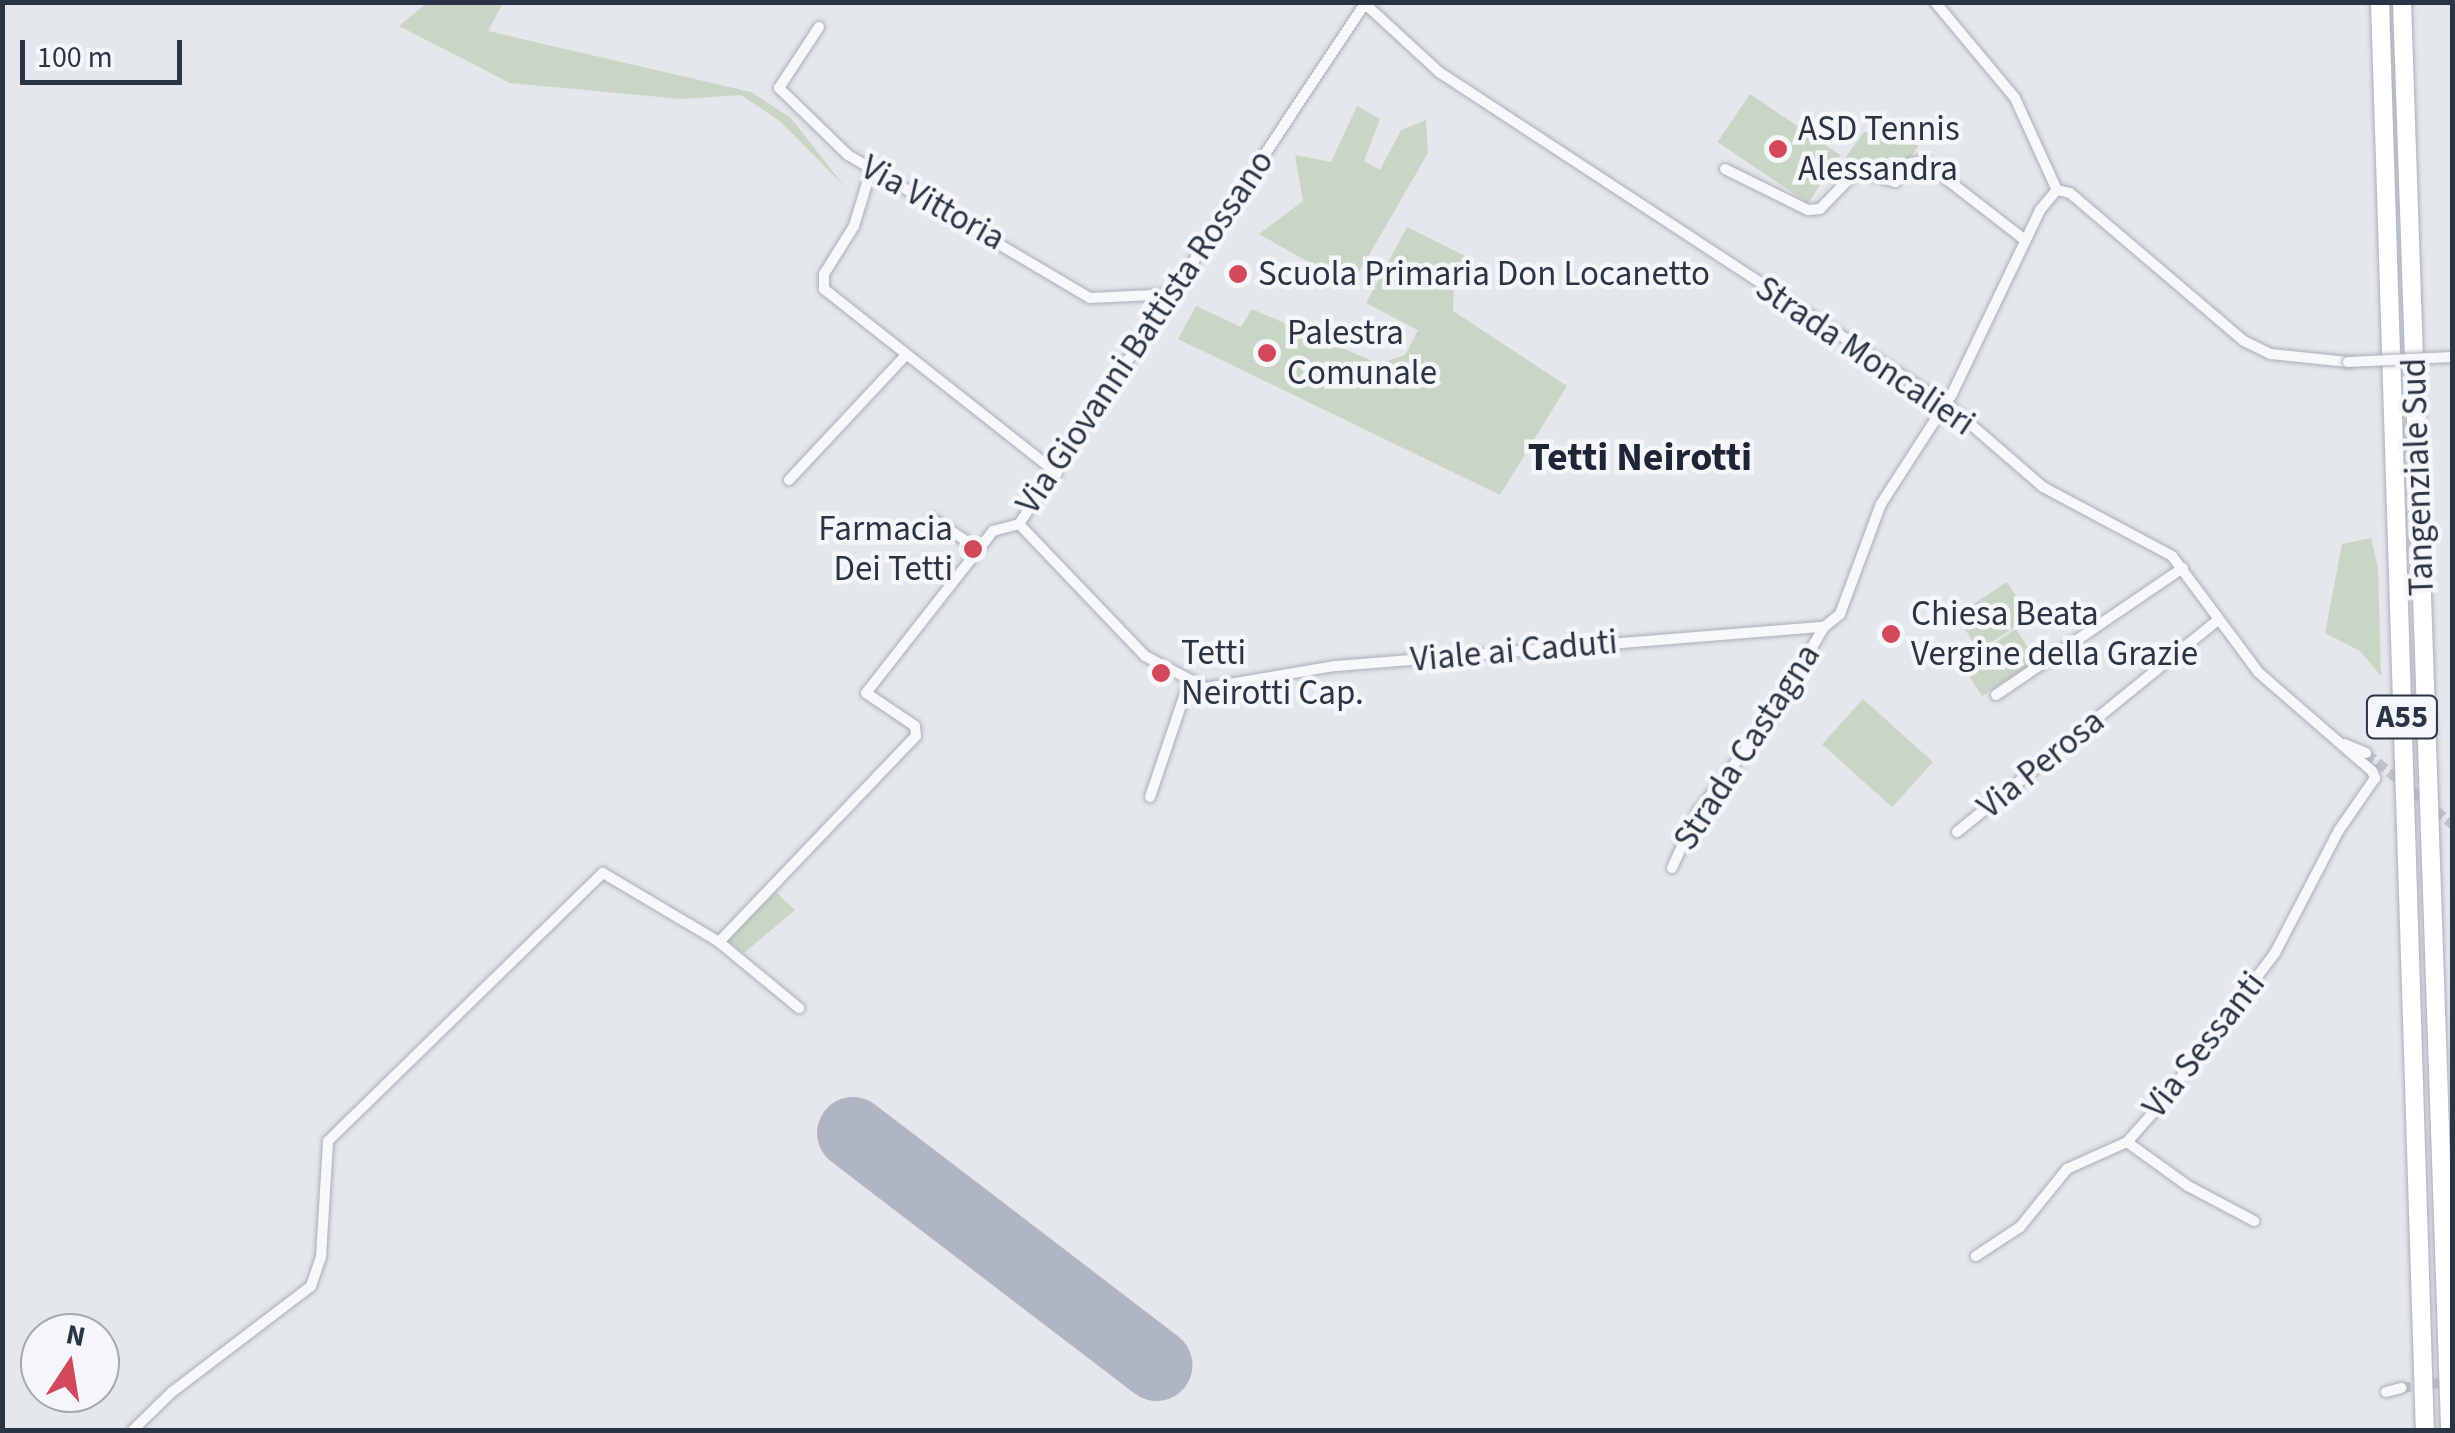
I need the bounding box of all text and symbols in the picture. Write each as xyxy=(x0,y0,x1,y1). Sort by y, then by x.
scale bar xyxy=(25,20,188,82)
text: 100 m xyxy=(37,36,113,79)
place label: ASD Tennis Alessandra xyxy=(1798,108,1960,190)
marker: ASD Tennis Alessandra xyxy=(1767,138,1789,160)
street label: Via Giovanni Battista Rossano xyxy=(1007,142,1283,522)
street label: Via Vittoria xyxy=(854,146,1012,260)
place label: Scuola Primaria Don Locanetto xyxy=(1258,253,1710,295)
marker: Scuola Primaria Don Locanetto xyxy=(1227,263,1249,285)
street label: Strada Moncalieri xyxy=(1747,267,1983,445)
place label: Palestra Comunale xyxy=(1287,312,1437,394)
marker: Palestra Comunale xyxy=(1256,342,1278,364)
street label: Tangenziale Sud xyxy=(2393,357,2443,597)
district label: Tetti Neirotti xyxy=(1528,434,1752,482)
place label: Farmacia Dei Tetti xyxy=(818,508,953,590)
marker: Farmacia Dei Tetti xyxy=(962,538,984,560)
place label: Chiesa Beata Vergine della Grazie xyxy=(1911,593,2198,675)
street label: Viale ai Caduti xyxy=(1409,621,1619,681)
marker: Chiesa Beata Vergine della Grazie xyxy=(1880,623,1902,645)
place label: Tetti Neirotti Cap. xyxy=(1181,632,1364,714)
street label: Strada Castagna xyxy=(1665,636,1829,858)
marker: Tetti Neirotti Cap. xyxy=(1150,662,1172,684)
road number: A55 xyxy=(2364,690,2440,744)
street label: Via Perosa xyxy=(1969,700,2113,828)
street label: Via Sessanti xyxy=(2134,964,2274,1126)
north arrow xyxy=(20,1313,120,1413)
text: N xyxy=(63,1314,89,1357)

